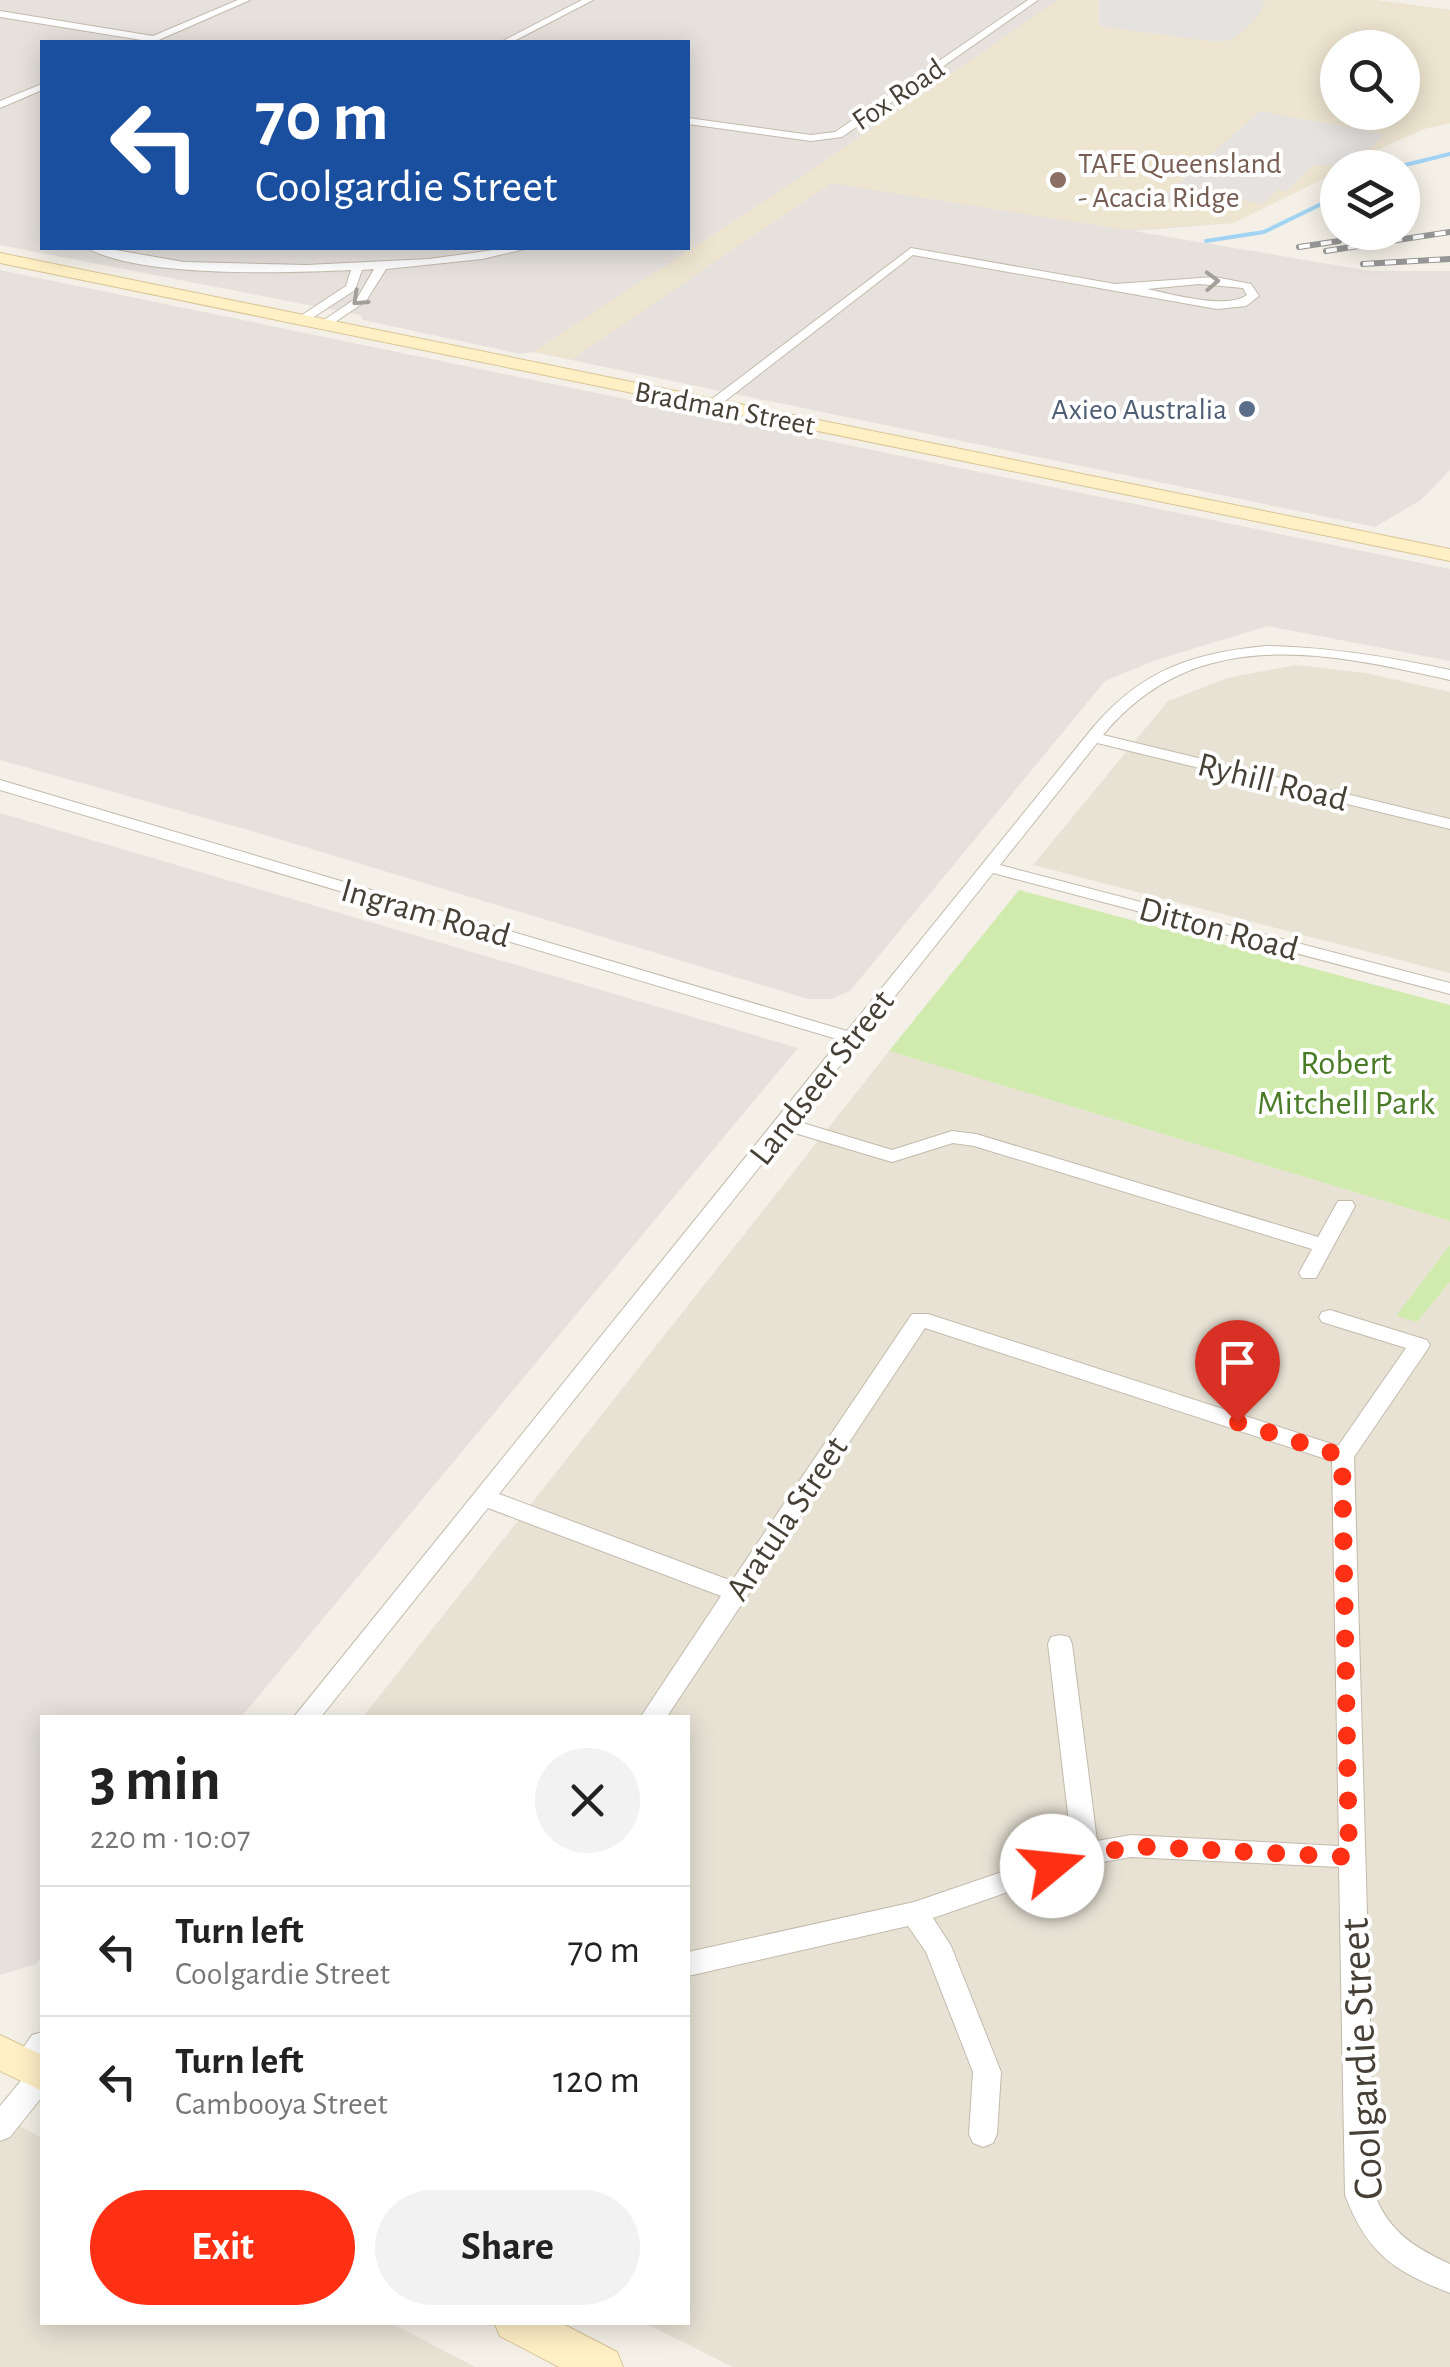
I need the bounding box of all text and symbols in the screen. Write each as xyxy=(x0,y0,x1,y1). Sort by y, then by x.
map controls xyxy=(1320,30,1420,250)
button: search xyxy=(1320,30,1420,130)
street label: Fox Road xyxy=(847,53,950,136)
icon: left xyxy=(90,80,220,210)
text: 70 m xyxy=(255,83,389,153)
place label: TAFE Queensland - Acacia Ridge xyxy=(1078,149,1282,213)
button: layers xyxy=(1320,150,1420,250)
text: Coolgardie Street xyxy=(255,165,557,210)
marker: TAFE Queensland - Acacia Ridge xyxy=(1047,169,1069,191)
one-way arrow xyxy=(1204,271,1220,292)
one-way arrow xyxy=(353,287,371,305)
street label: Bradman Street xyxy=(632,377,818,441)
place label: Axieo Australia xyxy=(1051,395,1227,425)
marker: Axieo Australia xyxy=(1236,398,1258,420)
street label: Ryhill Road xyxy=(1194,747,1351,818)
street label: Ingram Road xyxy=(337,873,514,954)
street label: Ditton Road xyxy=(1135,891,1302,967)
street label: Landseer Street xyxy=(743,984,901,1172)
park label: Robert Mitchell Park xyxy=(1257,1046,1435,1121)
pin xyxy=(1195,1320,1280,1423)
icon: arrive xyxy=(1210,1335,1265,1390)
street label: Aratula Street xyxy=(720,1431,855,1607)
button: close xyxy=(535,1748,640,1853)
text: 3 min xyxy=(90,1751,221,1811)
position arrow xyxy=(1000,1814,1104,1918)
text: 220 m · 10:07 xyxy=(90,1822,250,1854)
text: Turn left xyxy=(175,1913,303,1951)
street label: Coolgardie Street xyxy=(1334,1917,1390,2201)
icon: left xyxy=(90,1924,145,1979)
text: 70 m xyxy=(567,1932,640,1970)
text: Coolgardie Street xyxy=(175,1958,390,1990)
text: Turn left xyxy=(175,2043,303,2081)
icon: left xyxy=(90,2054,145,2109)
text: 120 m xyxy=(553,2062,640,2100)
text: Cambooya Street xyxy=(175,2088,388,2120)
button: Exit xyxy=(90,2190,355,2305)
button: Share xyxy=(375,2190,640,2305)

